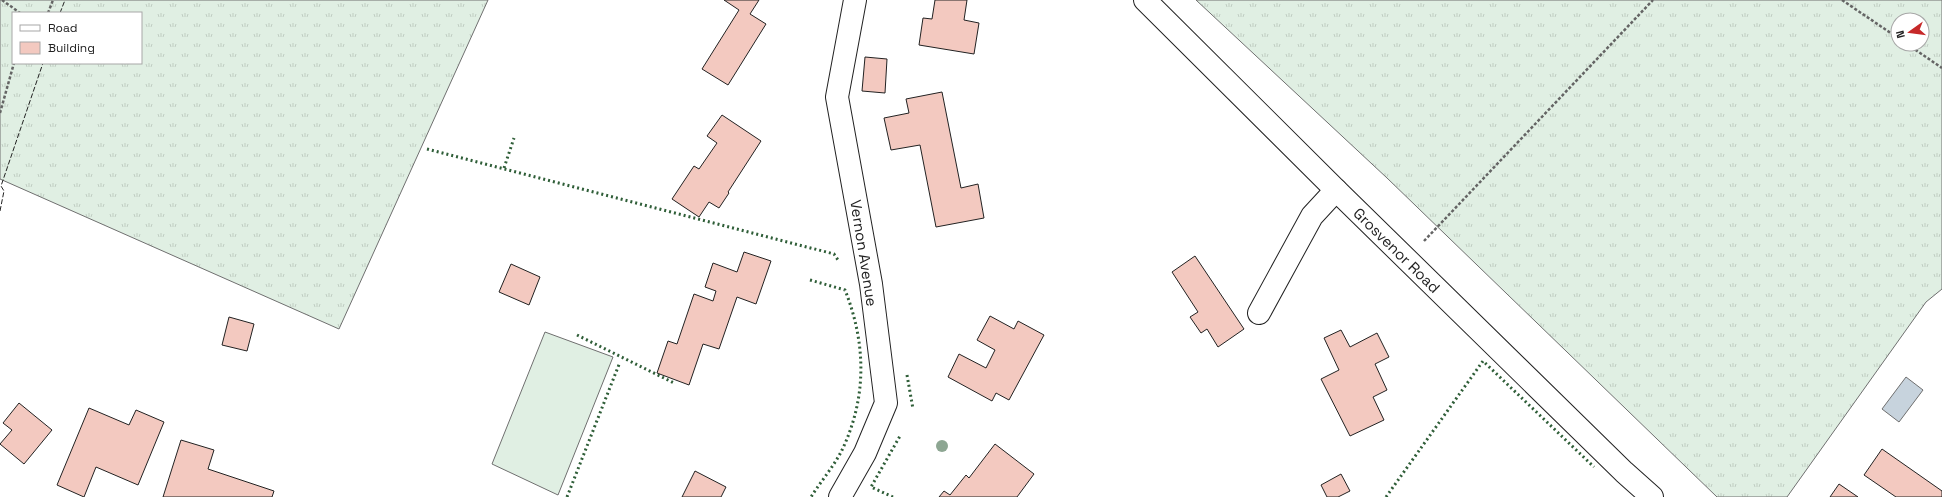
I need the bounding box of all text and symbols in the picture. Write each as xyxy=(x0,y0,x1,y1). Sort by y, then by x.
legend xyxy=(12,12,142,64)
north arrow xyxy=(1890,12,1930,52)
text: Road xyxy=(48,20,77,36)
text: N xyxy=(1893,29,1908,40)
text: Building xyxy=(48,40,95,56)
street label: Vernon Avenue xyxy=(846,198,882,308)
street label: Grosvenor Road xyxy=(1350,203,1444,296)

